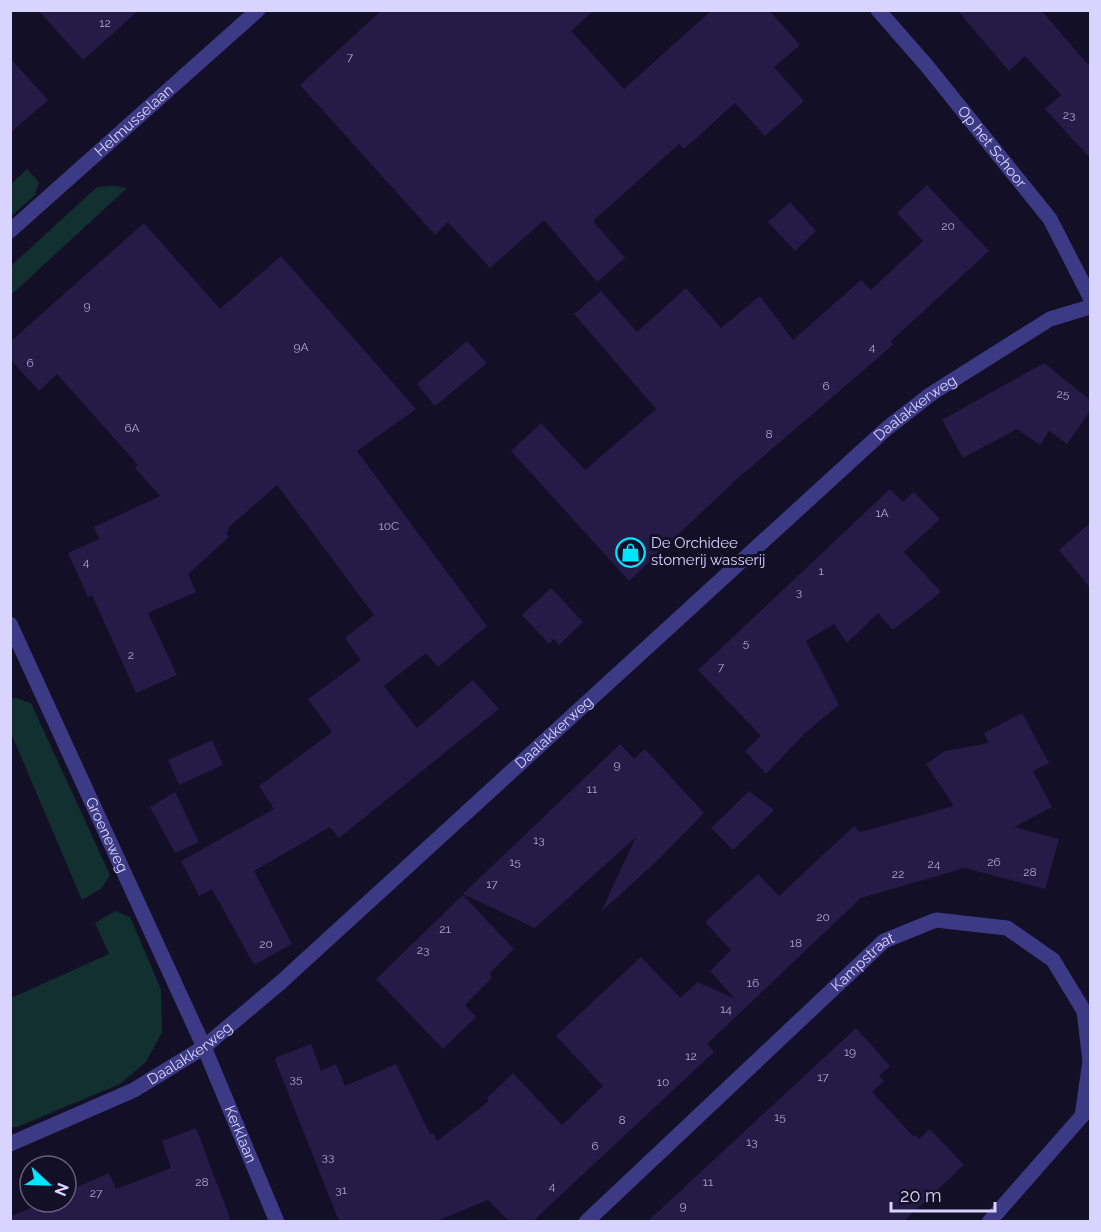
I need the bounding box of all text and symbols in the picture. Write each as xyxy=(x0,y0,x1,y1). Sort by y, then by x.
house number: 12 xyxy=(99,16,111,30)
house number: 7 xyxy=(347,50,354,64)
street label: Helmusselaan xyxy=(91,81,177,160)
street label: Op het Schoor xyxy=(954,102,1031,192)
house number: 23 xyxy=(1063,108,1075,122)
house number: 20 xyxy=(941,219,955,233)
house number: 9 xyxy=(83,299,91,313)
house number: 9A xyxy=(293,340,309,354)
house number: 4 xyxy=(869,340,876,354)
house number: 6 xyxy=(26,356,34,370)
street label: Daalakkerweg xyxy=(870,371,960,445)
house number: 6 xyxy=(822,379,830,393)
house number: 25 xyxy=(1057,387,1070,401)
house number: 6A xyxy=(124,421,140,435)
house number: 8 xyxy=(765,427,773,441)
house number: 1A xyxy=(875,506,889,520)
house number: 10C xyxy=(379,519,399,533)
place label: De Orchidee stomerij wasserij xyxy=(651,534,765,569)
shop icon: De Orchidee stomerij wasserij xyxy=(614,536,646,568)
house number: 4 xyxy=(83,555,90,569)
house number: 1 xyxy=(818,564,824,578)
house number: 3 xyxy=(796,585,802,599)
house number: 5 xyxy=(743,636,750,650)
house number: 2 xyxy=(128,648,134,662)
house number: 7 xyxy=(718,660,725,674)
street label: Daalakkerweg xyxy=(511,692,597,773)
house number: 9 xyxy=(613,758,621,772)
house number: 11 xyxy=(587,782,597,796)
street label: Groeneweg xyxy=(82,794,132,875)
house number: 13 xyxy=(533,833,545,847)
house number: 15 xyxy=(509,855,521,869)
house number: 26 xyxy=(987,855,1001,869)
house number: 24 xyxy=(928,857,941,871)
house number: 28 xyxy=(1023,865,1037,879)
house number: 22 xyxy=(892,867,904,881)
house number: 17 xyxy=(486,877,498,891)
house number: 20 xyxy=(816,910,830,924)
house number: 21 xyxy=(439,922,451,936)
street label: Kampstraat xyxy=(827,929,897,995)
house number: 18 xyxy=(790,936,802,950)
house number: 20 xyxy=(259,937,273,951)
house number: 23 xyxy=(417,943,429,957)
house number: 16 xyxy=(747,976,759,990)
house number: 14 xyxy=(720,1002,732,1016)
street label: Daalakkerweg xyxy=(144,1018,236,1089)
house number: 19 xyxy=(844,1045,856,1059)
house number: 12 xyxy=(685,1049,697,1063)
house number: 17 xyxy=(817,1070,829,1084)
house number: 35 xyxy=(290,1072,303,1086)
house number: 10 xyxy=(657,1075,669,1089)
street label: Kerklaan xyxy=(220,1103,260,1166)
house number: 15 xyxy=(774,1110,786,1124)
house number: 8 xyxy=(618,1113,626,1127)
house number: 13 xyxy=(746,1135,758,1149)
house number: 6 xyxy=(591,1139,599,1153)
house number: 33 xyxy=(322,1150,334,1164)
north arrow xyxy=(18,1154,78,1214)
house number: 28 xyxy=(195,1175,209,1189)
house number: 11 xyxy=(703,1175,713,1189)
scale bar xyxy=(891,1175,994,1213)
house number: 4 xyxy=(549,1179,556,1193)
text: N xyxy=(50,1180,73,1199)
house number: 31 xyxy=(335,1183,347,1197)
text: 20 m xyxy=(900,1185,942,1206)
house number: 27 xyxy=(90,1186,103,1200)
house number: 9 xyxy=(679,1199,687,1213)

